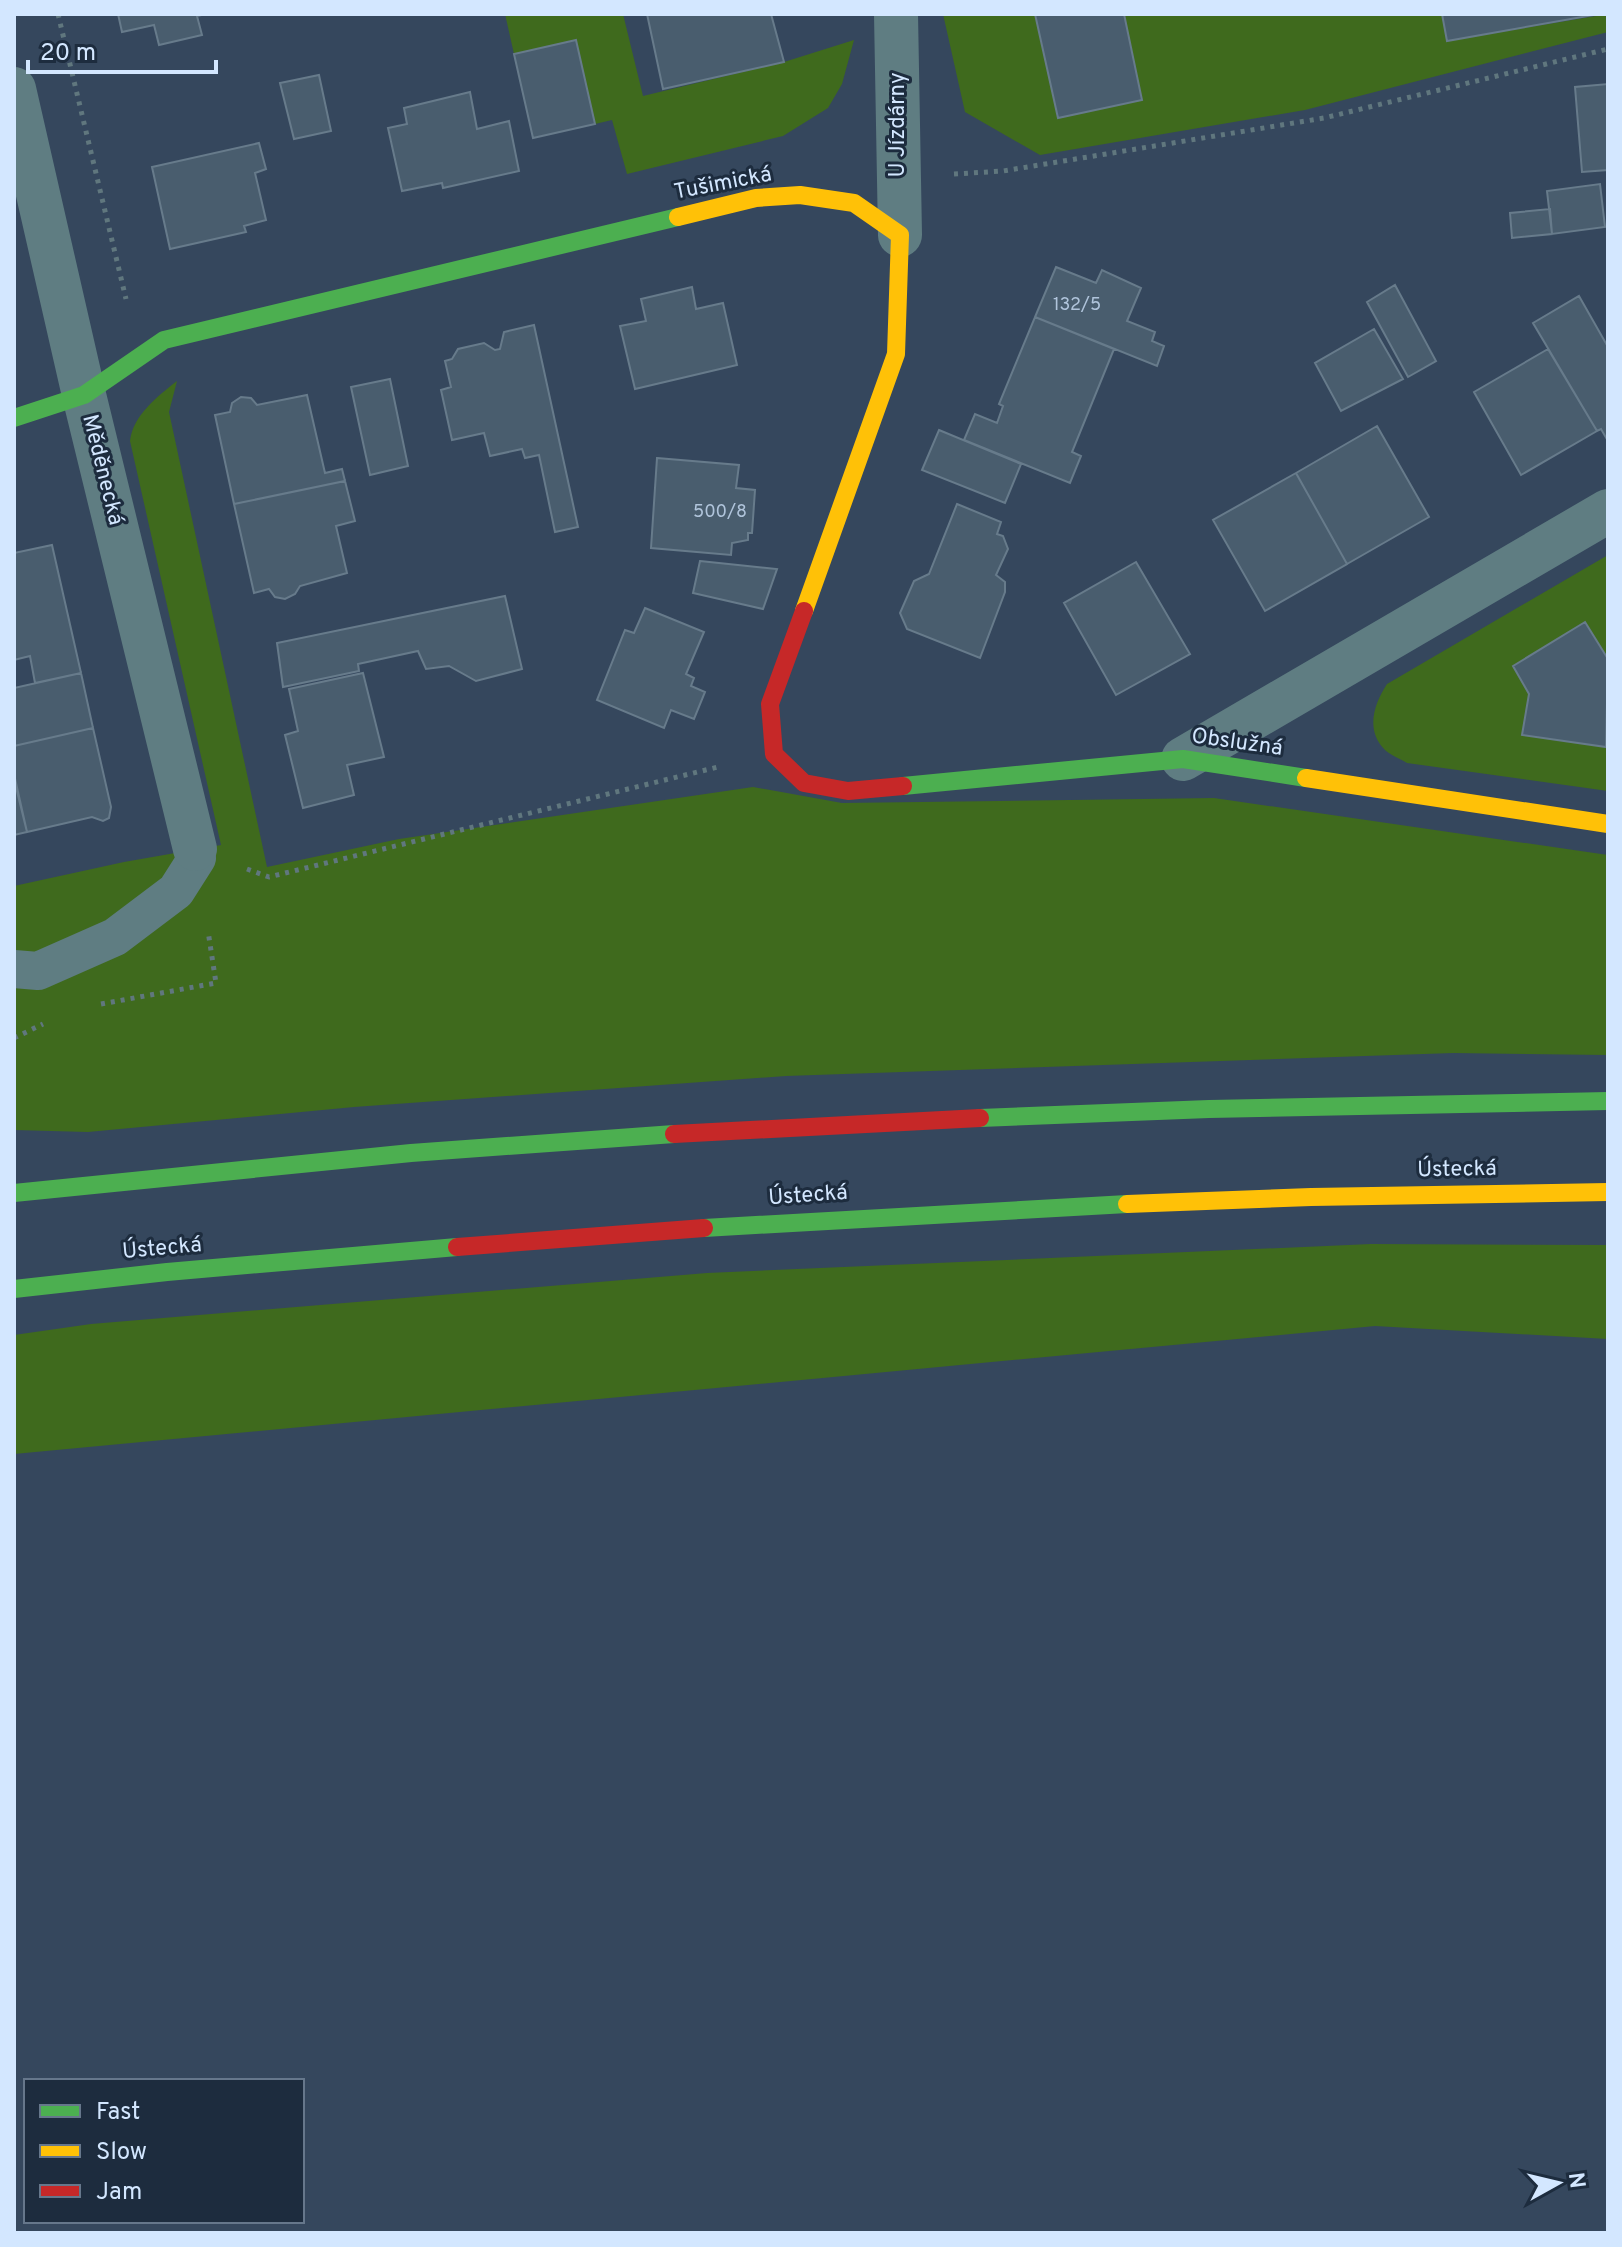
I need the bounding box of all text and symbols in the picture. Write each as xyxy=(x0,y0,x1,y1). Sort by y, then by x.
scale bar xyxy=(28,24,216,74)
text: 20 m xyxy=(40,39,96,69)
street label: U Jízdárny xyxy=(885,72,912,178)
street label: Tušimická xyxy=(672,161,774,207)
house number: 132/5 xyxy=(1053,294,1101,317)
street label: Měděnecká xyxy=(75,412,129,528)
house number: 500/8 xyxy=(693,501,747,524)
street label: Obslužná xyxy=(1190,723,1284,763)
street label: Ústecká xyxy=(1417,1153,1497,1184)
street label: Ústecká xyxy=(767,1177,849,1212)
street label: Ústecká xyxy=(121,1229,203,1266)
legend xyxy=(24,2079,304,2223)
text: Fast xyxy=(96,2098,140,2128)
text: Slow xyxy=(96,2138,147,2168)
north arrow xyxy=(1518,2143,1598,2223)
text: N xyxy=(1561,2171,1590,2190)
text: Jam xyxy=(96,2178,142,2208)

